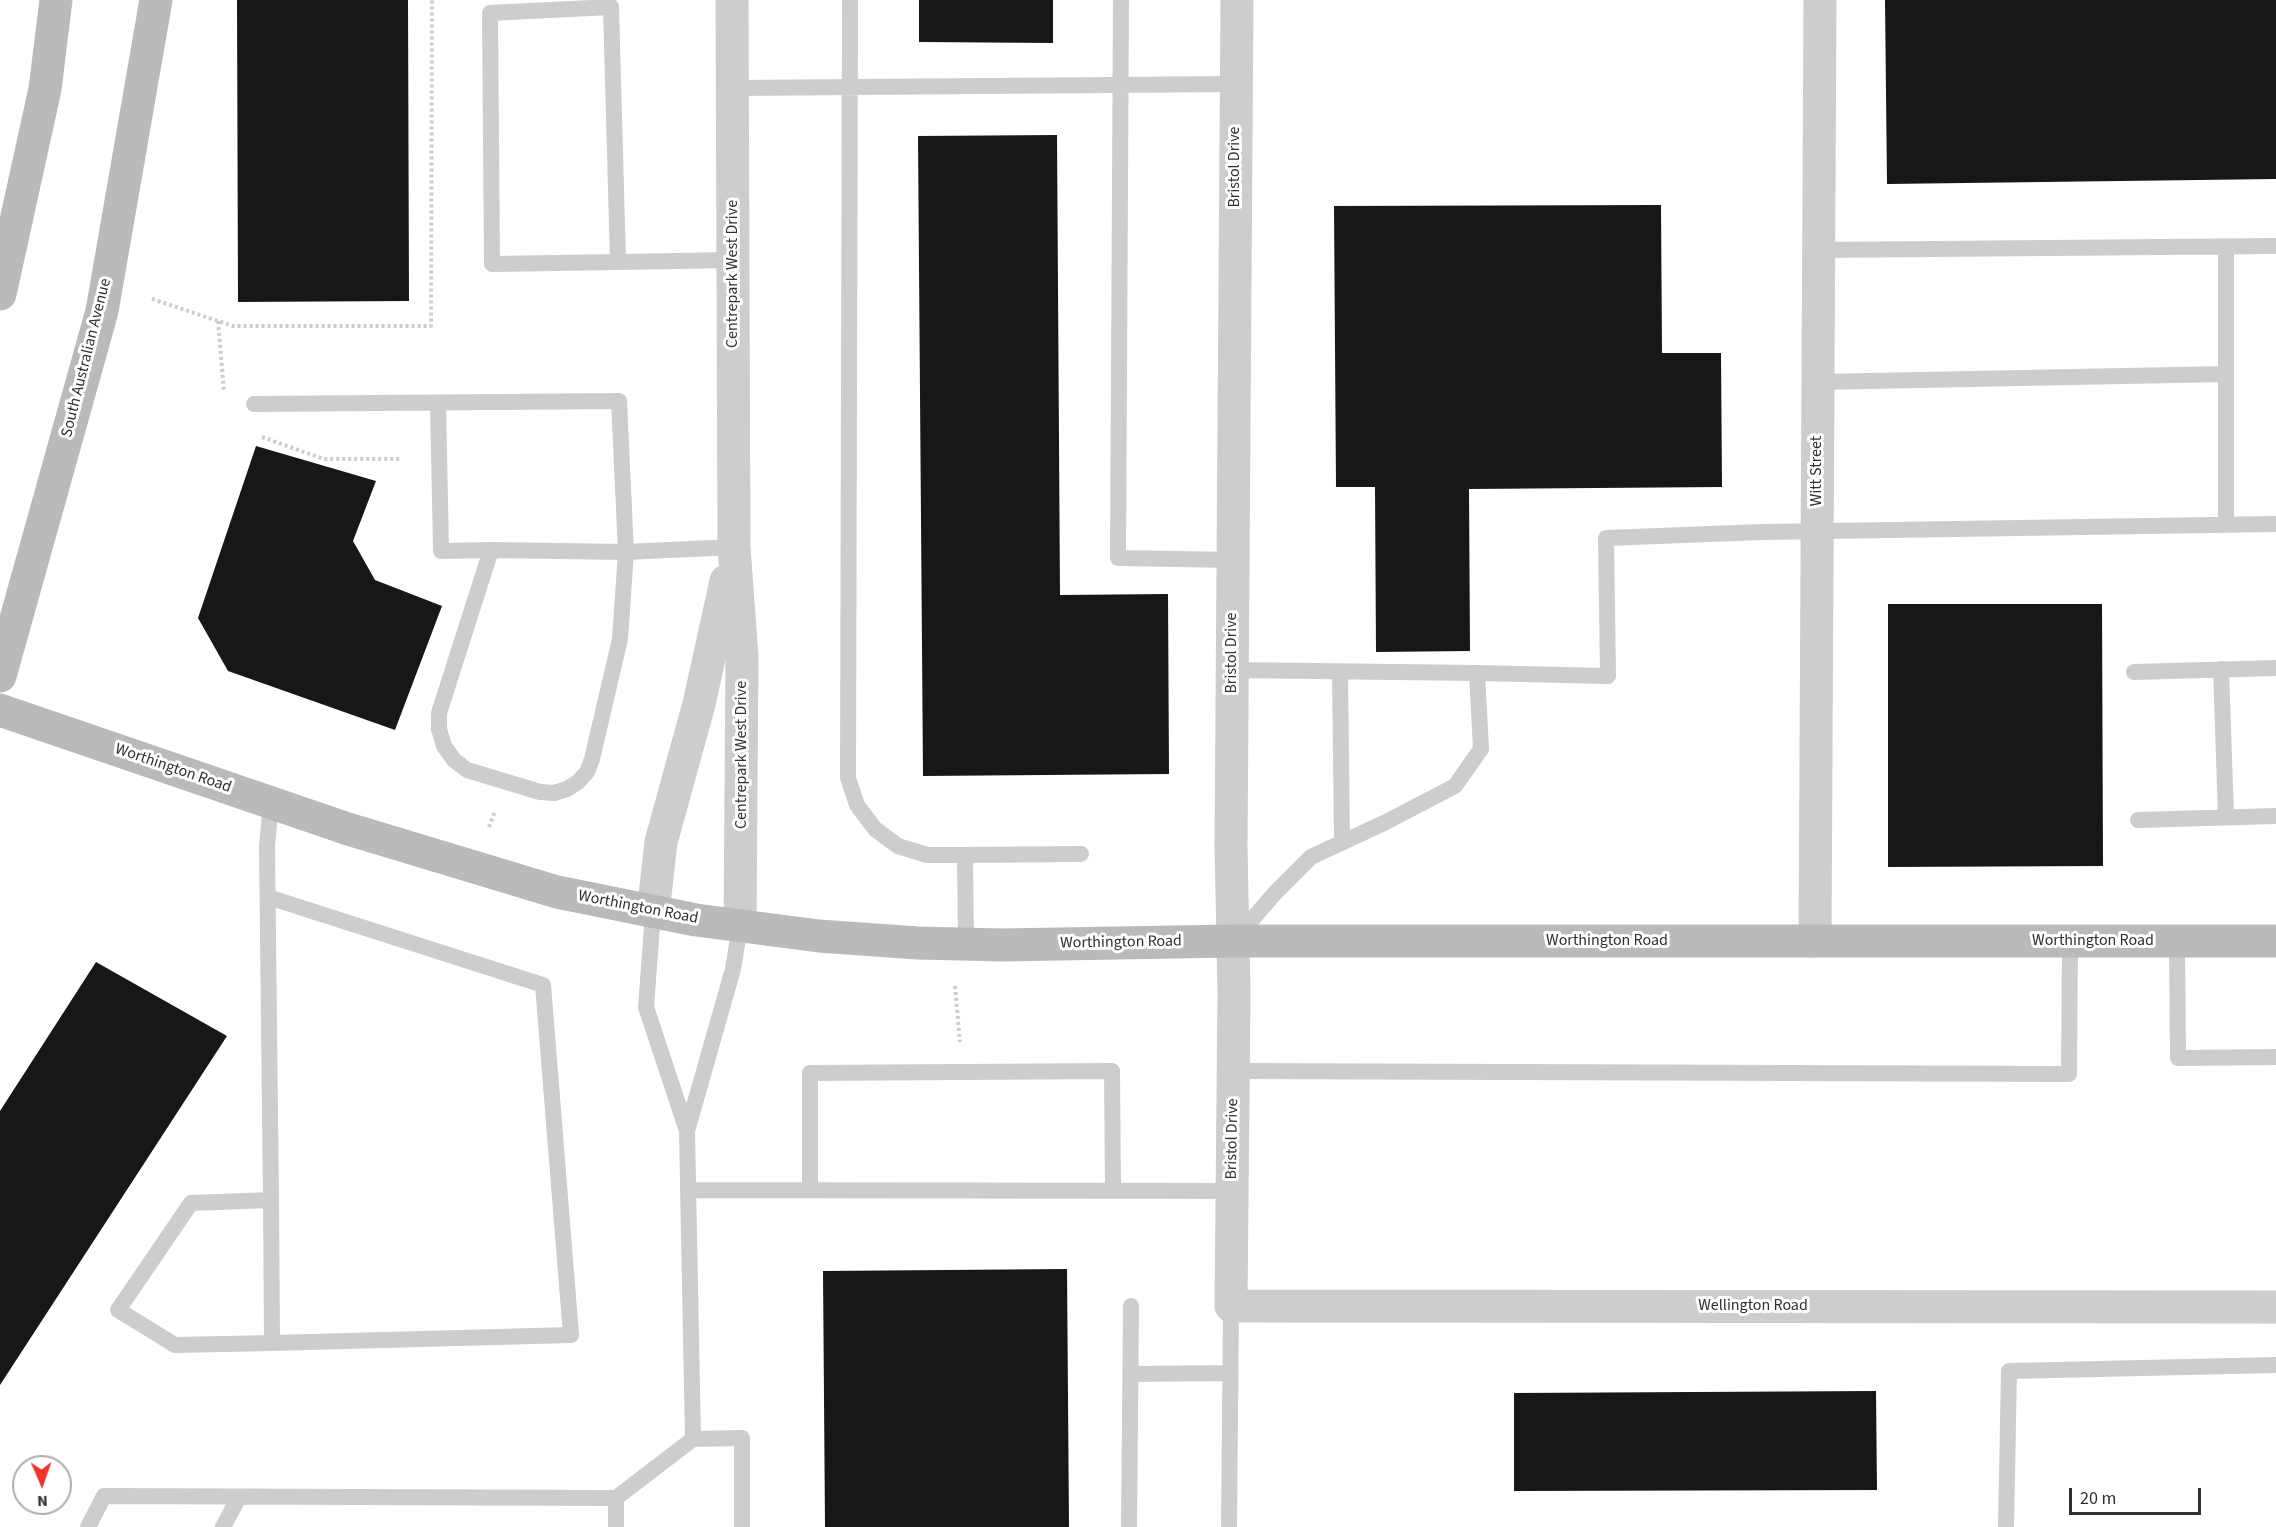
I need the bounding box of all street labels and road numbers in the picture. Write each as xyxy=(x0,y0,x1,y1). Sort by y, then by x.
street label: Bristol Drive xyxy=(1225,126,1245,208)
street label: Centrepark West Drive xyxy=(723,200,743,348)
street label: South Australian Avenue xyxy=(58,277,116,439)
street label: Witt Street xyxy=(1807,436,1827,506)
street label: Bristol Drive xyxy=(1222,612,1242,694)
street label: Centrepark West Drive xyxy=(732,681,752,829)
street label: Worthington Road xyxy=(112,740,234,798)
street label: Worthington Road xyxy=(576,887,700,929)
street label: Worthington Road xyxy=(1546,931,1668,951)
street label: Worthington Road xyxy=(2032,931,2154,951)
street label: Worthington Road xyxy=(1060,932,1182,954)
street label: Bristol Drive xyxy=(1223,1098,1243,1180)
street label: Wellington Road xyxy=(1698,1296,1808,1316)

